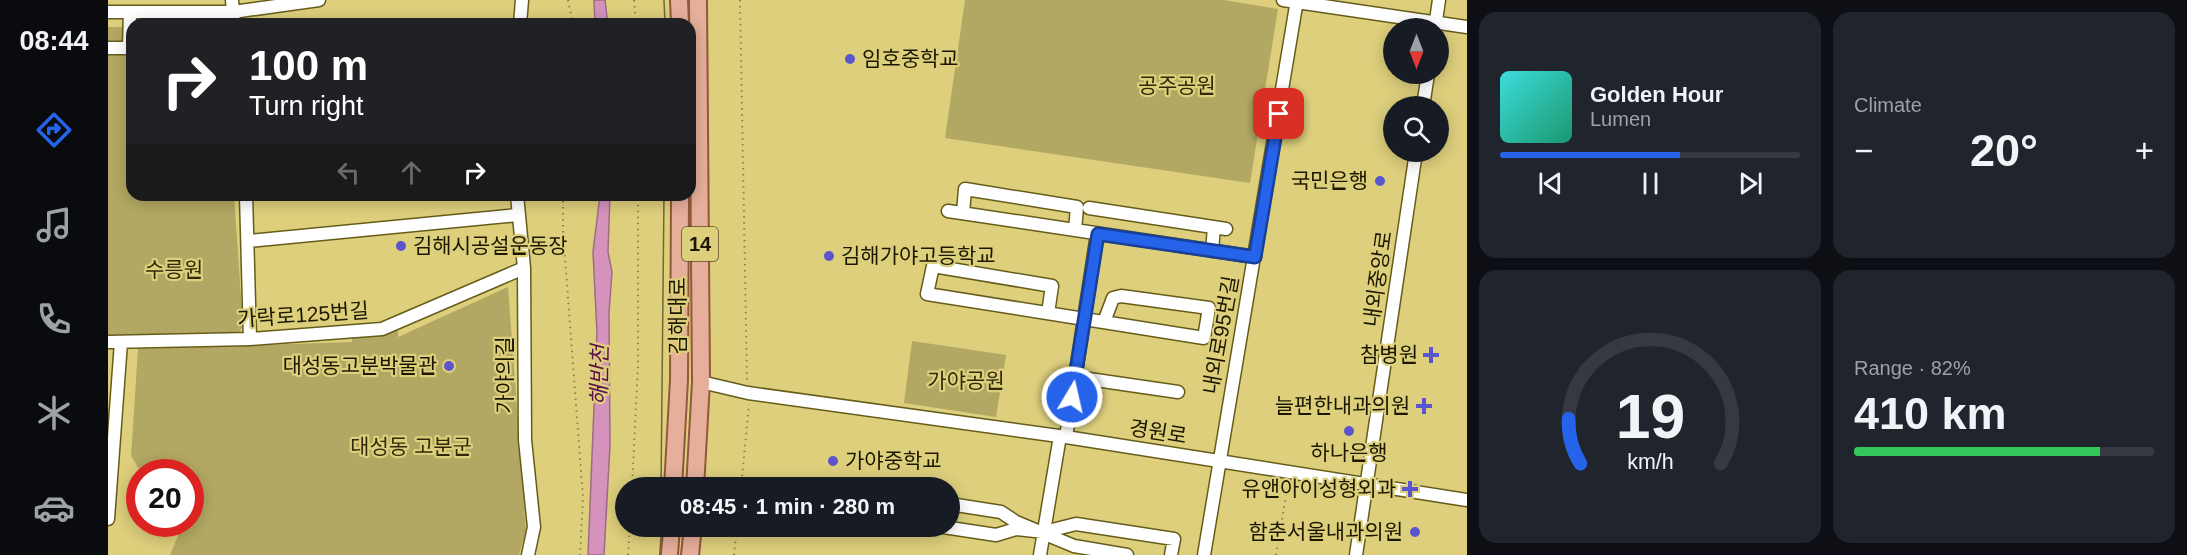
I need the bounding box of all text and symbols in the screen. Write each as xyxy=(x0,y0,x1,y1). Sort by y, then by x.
north arrow xyxy=(1383,18,1449,84)
map controls xyxy=(1383,18,1449,162)
text: 08:44 xyxy=(19,26,89,56)
icon: right xyxy=(150,42,228,120)
text: 100 m xyxy=(249,42,368,89)
place label: 임호중학교 xyxy=(862,47,959,70)
marker: 임호중학교 xyxy=(843,52,857,66)
park label: 공주공원 xyxy=(1138,74,1216,97)
text: Golden Hour xyxy=(1590,82,1723,107)
pin xyxy=(1253,88,1304,139)
text: Turn right xyxy=(249,91,364,121)
text: Climate xyxy=(1854,94,1922,116)
button: search xyxy=(1383,96,1449,162)
icon: arrive xyxy=(1262,97,1295,130)
text: Lumen xyxy=(1590,108,1651,130)
icon: directions xyxy=(33,109,75,151)
text: 20° xyxy=(1970,125,2038,176)
text: − xyxy=(1854,132,1873,169)
text: + xyxy=(2135,132,2154,169)
icon: left xyxy=(332,156,365,189)
icon: ahead xyxy=(395,156,428,189)
icon: right xyxy=(458,156,491,189)
icon: previous xyxy=(1534,167,1567,200)
icon: pause xyxy=(1634,167,1667,200)
icon: next xyxy=(1734,167,1767,200)
place label: 국민은행 xyxy=(1291,169,1368,192)
marker: 국민은행 xyxy=(1373,174,1387,188)
icon: music xyxy=(33,204,75,246)
road number: 14 xyxy=(682,227,718,261)
street label: 내외중앙로 xyxy=(1359,229,1396,328)
place label: 김해시공설운동장 xyxy=(413,234,568,257)
marker: 김해시공설운동장 xyxy=(394,239,408,253)
place label: 김해가야고등학교 xyxy=(841,244,996,267)
marker: 김해가야고등학교 xyxy=(822,249,836,263)
park label: 수릉원 xyxy=(145,258,203,281)
street label: 내외로95번길 xyxy=(1199,274,1242,396)
street label: 김해대로 xyxy=(666,277,689,355)
icon: phone xyxy=(33,298,75,340)
street label: 가락로125번길 xyxy=(237,298,369,331)
street label: 가야의길 xyxy=(493,336,516,414)
water label: 해반천 xyxy=(586,342,613,406)
place label: 참병원 xyxy=(1360,343,1418,366)
marker: 참병원 xyxy=(1422,346,1440,364)
place label: 대성동고분박물관 xyxy=(282,354,437,377)
text: Range · 82% xyxy=(1854,357,1971,379)
marker: 대성동고분박물관 xyxy=(442,359,456,373)
position arrow xyxy=(1040,365,1104,429)
park label: 가야공원 xyxy=(927,369,1005,392)
text: 19 xyxy=(1615,382,1685,451)
text: 410 km xyxy=(1854,388,2007,439)
icon: climate xyxy=(33,392,75,434)
place label: 늘편한내과의원 xyxy=(1275,394,1410,417)
marker: 늘편한내과의원 xyxy=(1415,397,1433,415)
street label: 경원로 xyxy=(1128,416,1189,447)
marker: 하나은행 xyxy=(1342,424,1356,438)
park label: 대성동 고분군 xyxy=(350,435,472,458)
place label: 하나은행 xyxy=(1310,441,1388,464)
place label: 가야중학교 xyxy=(845,449,942,472)
text: km/h xyxy=(1627,450,1673,474)
marker: 가야중학교 xyxy=(826,454,840,468)
speed limit sign: 20 xyxy=(126,459,204,537)
place label: 유앤아이성형외과 xyxy=(1241,477,1396,500)
marker: 유앤아이성형외과 xyxy=(1401,480,1419,498)
icon: car xyxy=(33,487,75,529)
text: 08:45 · 1 min · 280 m xyxy=(680,494,895,519)
place label: 함춘서울내과의원 xyxy=(1248,520,1403,543)
marker: 함춘서울내과의원 xyxy=(1408,525,1422,539)

